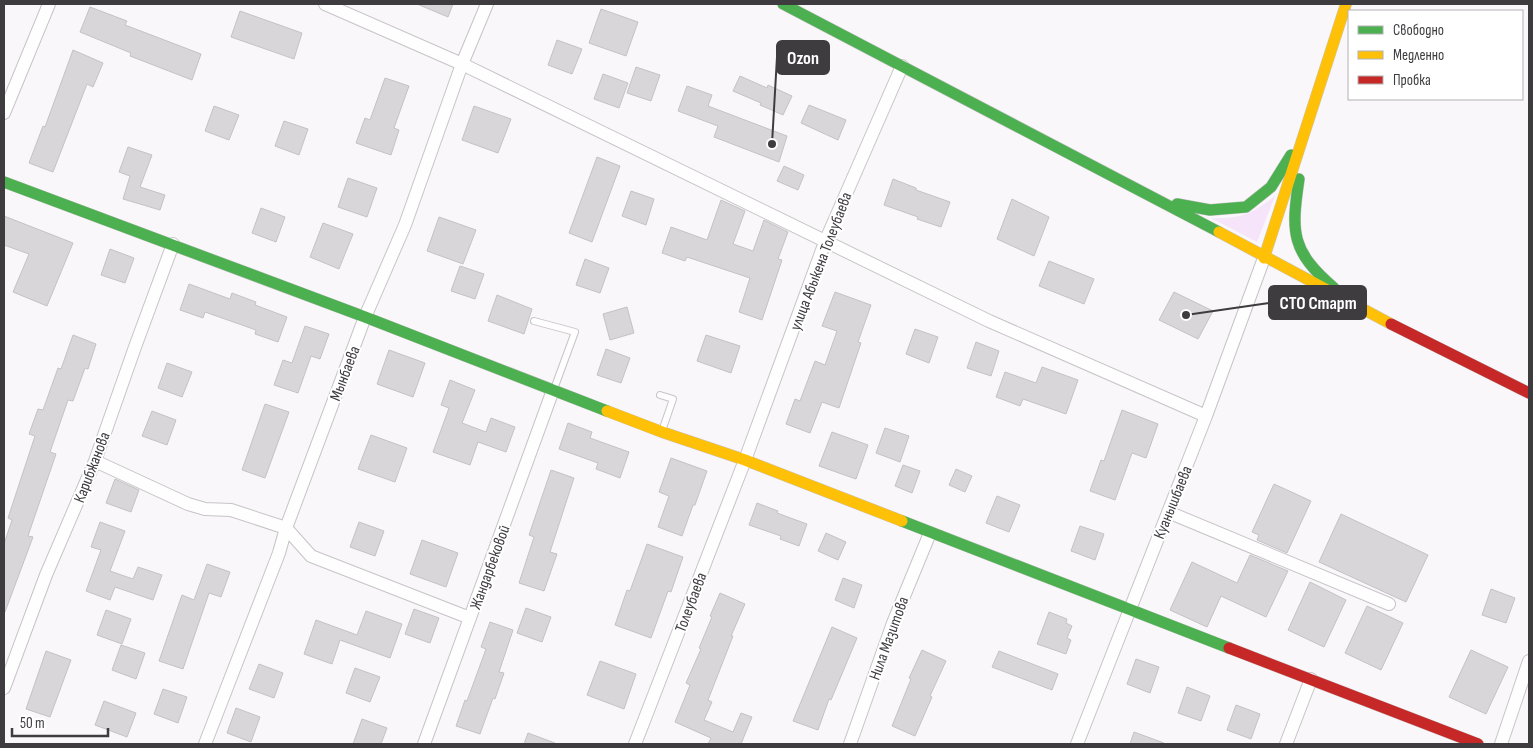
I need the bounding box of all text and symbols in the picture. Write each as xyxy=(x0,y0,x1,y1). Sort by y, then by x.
legend xyxy=(1348,10,1523,100)
text: Свободно xyxy=(1393,21,1444,40)
callout: Ozon xyxy=(777,41,829,74)
text: Медленно xyxy=(1393,46,1444,65)
text: Ozon xyxy=(787,48,819,69)
text: Пробка xyxy=(1393,71,1431,90)
street label: улица Абыкена Толеубаева xyxy=(786,190,856,333)
callout: СТО Старт xyxy=(1269,286,1366,319)
text: СТО Старт xyxy=(1279,293,1357,314)
street label: Мынбаева xyxy=(326,343,365,404)
street label: Карибжанова xyxy=(70,430,115,506)
street label: Куанышбаева xyxy=(1150,463,1197,542)
street label: Жандарбековой xyxy=(466,523,514,612)
street label: Толеубаева xyxy=(671,570,711,635)
street label: Нила Мазитова xyxy=(866,594,913,683)
scale bar xyxy=(12,706,109,738)
text: 50 m xyxy=(20,714,45,733)

